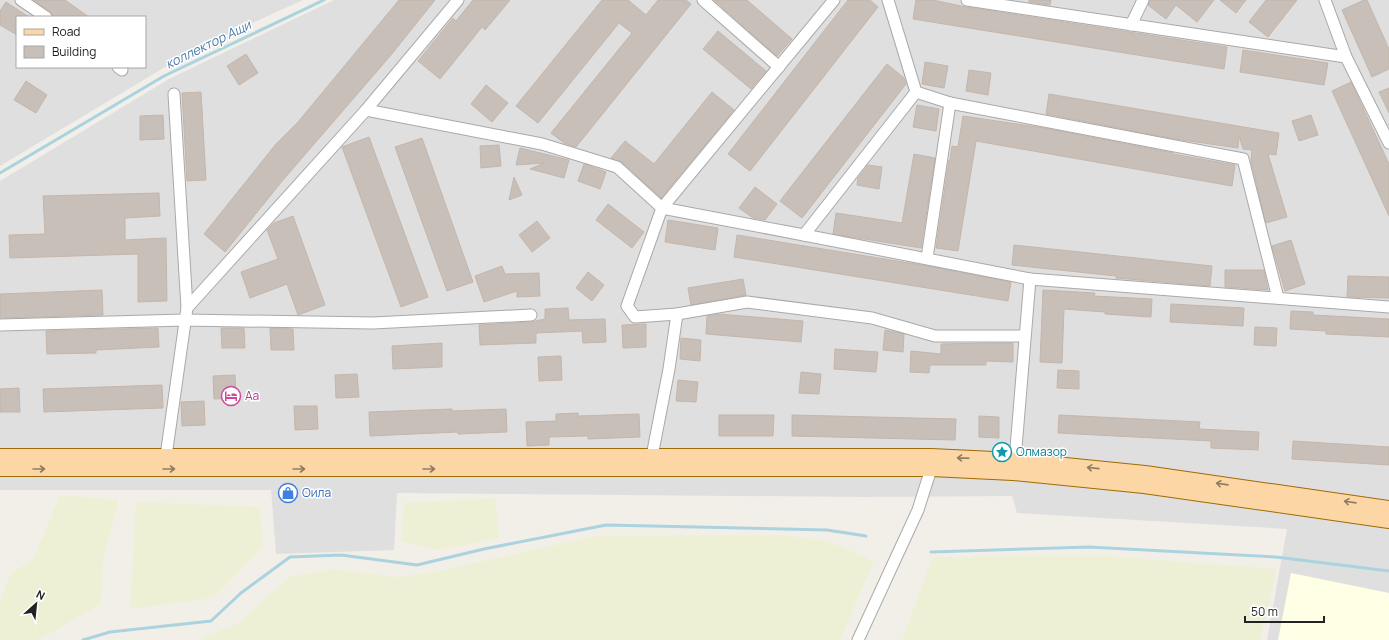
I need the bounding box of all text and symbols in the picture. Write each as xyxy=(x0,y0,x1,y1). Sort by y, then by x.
water label: коллектор Ащи xyxy=(162,15,255,72)
legend xyxy=(16,16,146,68)
text: Road xyxy=(52,23,80,40)
text: Building xyxy=(52,43,96,60)
hotel icon: Аа xyxy=(220,385,242,407)
place label: Аа xyxy=(245,387,259,404)
place icon: Олмазор xyxy=(991,441,1013,463)
place label: Олмазор xyxy=(1016,443,1067,460)
one-way arrow xyxy=(957,454,970,461)
one-way arrow xyxy=(1087,464,1100,472)
one-way arrow xyxy=(32,465,45,473)
one-way arrow xyxy=(162,465,175,473)
one-way arrow xyxy=(292,465,305,473)
one-way arrow xyxy=(422,465,435,473)
one-way arrow xyxy=(1216,480,1229,488)
shop icon: Оила xyxy=(277,482,299,504)
place label: Оила xyxy=(302,484,331,501)
one-way arrow xyxy=(1344,498,1357,506)
north arrow xyxy=(16,584,56,624)
text: N xyxy=(34,586,48,603)
scale bar xyxy=(1245,598,1324,624)
text: 50 m xyxy=(1251,603,1278,620)

